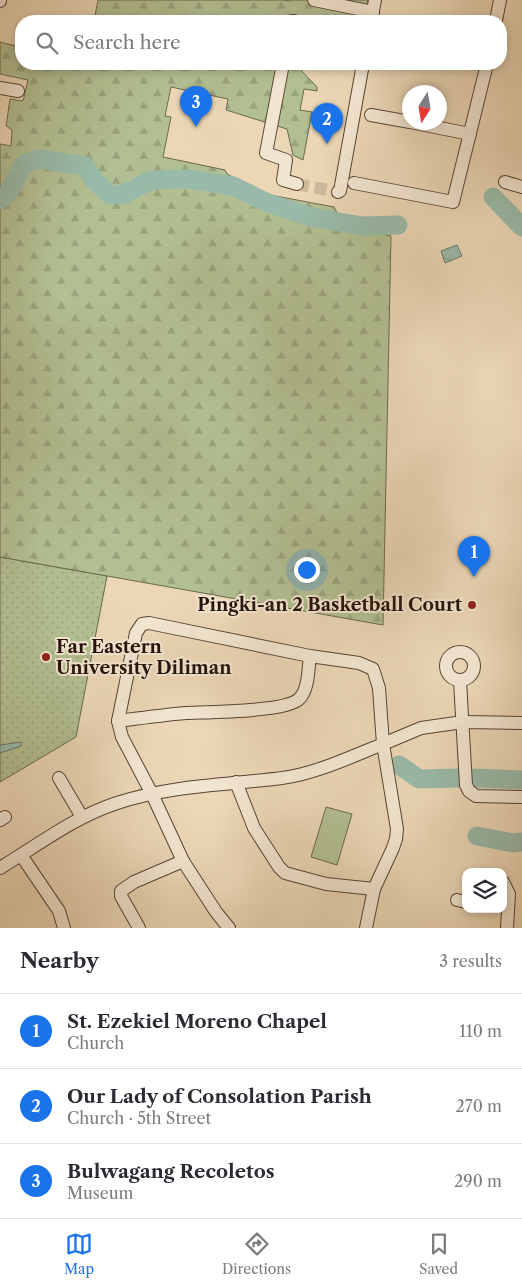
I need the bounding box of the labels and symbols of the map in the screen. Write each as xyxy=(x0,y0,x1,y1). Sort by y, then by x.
north arrow xyxy=(402,85,447,130)
pin: 3 xyxy=(180,86,212,127)
pin: 2 xyxy=(311,103,343,144)
pin: 1 xyxy=(458,536,490,577)
your location xyxy=(294,557,320,583)
place label: Pingki-an 2 Basketball Court xyxy=(197,594,463,616)
marker: Pingki-an 2 Basketball Court xyxy=(466,599,478,611)
place label: Far Eastern University Diliman xyxy=(56,636,232,679)
marker: Far Eastern University Diliman xyxy=(40,651,52,663)

